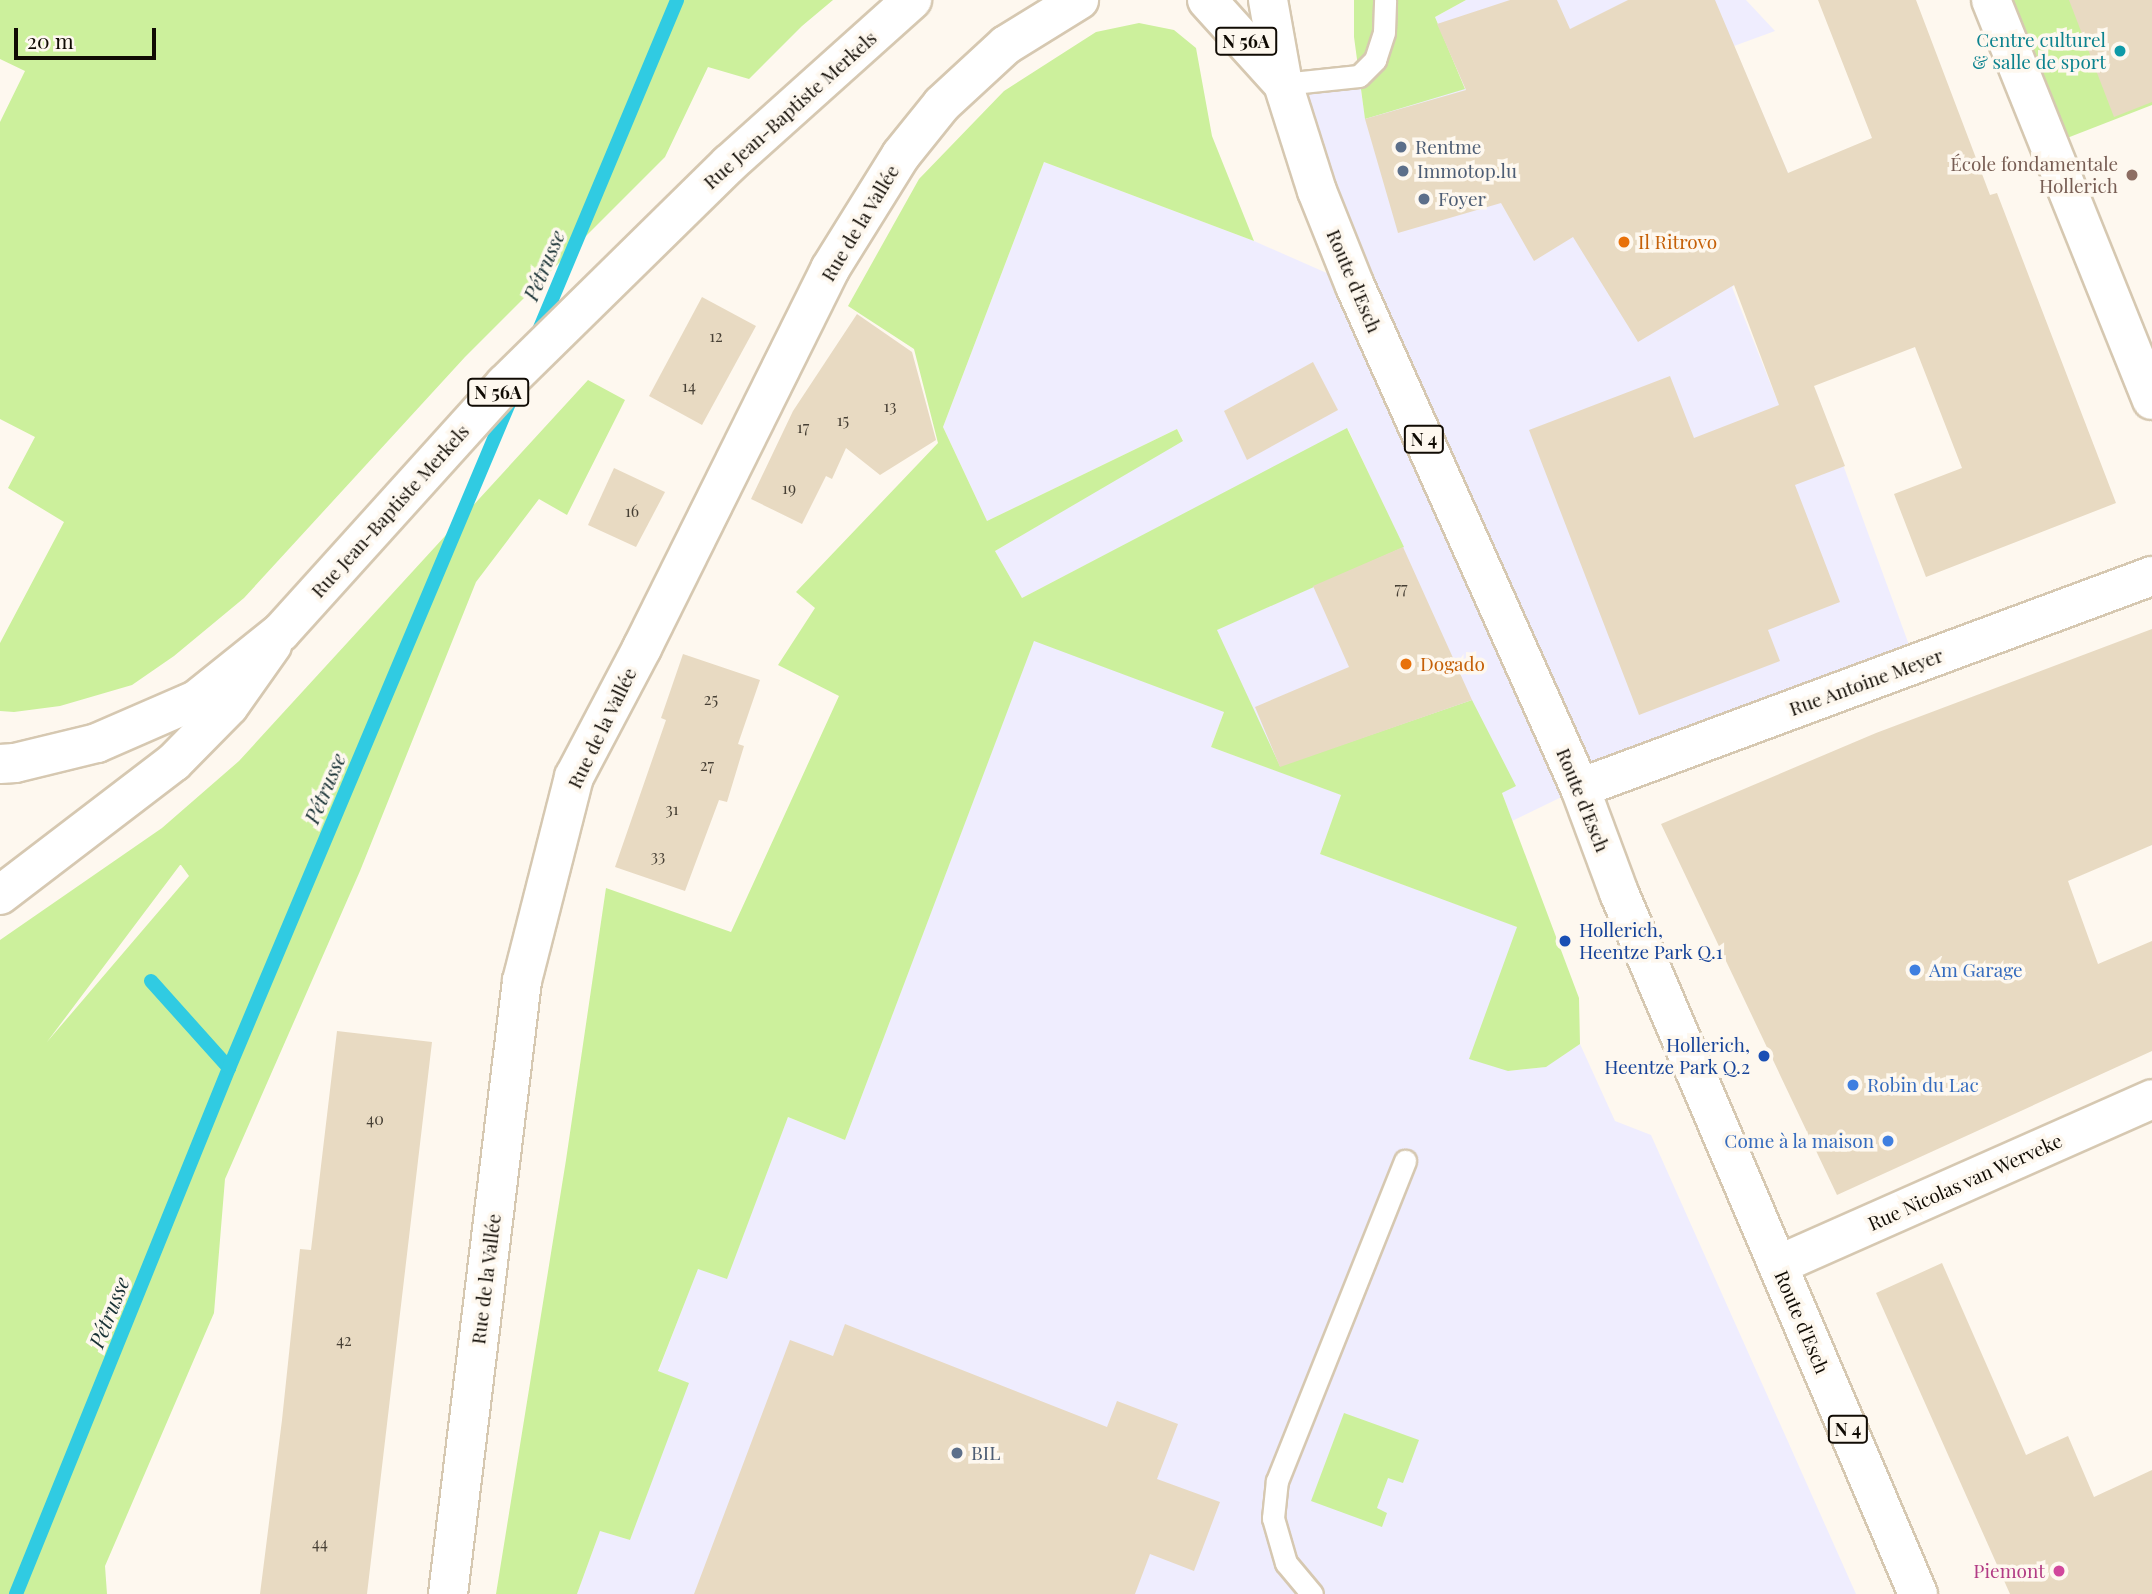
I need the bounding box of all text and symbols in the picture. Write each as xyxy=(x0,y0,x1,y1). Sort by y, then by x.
scale bar xyxy=(18,14,159,58)
text: 20 m xyxy=(27,26,74,54)
street label: Rue Jean-Baptiste Merkels xyxy=(699,26,881,194)
road number: N 56A xyxy=(1214,26,1278,56)
place label: Centre culturel & salle de sport xyxy=(1972,29,2106,73)
marker: Centre culturel & salle de sport xyxy=(2112,43,2128,59)
place label: Rentme xyxy=(1415,136,1481,158)
marker: Rentme xyxy=(1393,139,1409,155)
place label: École fondamentale Hollerich xyxy=(1950,153,2118,197)
street label: Rue de la Vallée xyxy=(816,160,904,286)
place label: Immotop.lu xyxy=(1417,160,1517,182)
marker: Immotop.lu xyxy=(1395,163,1411,179)
marker: École fondamentale Hollerich xyxy=(2124,167,2140,183)
place label: Foyer xyxy=(1438,188,1486,210)
marker: Foyer xyxy=(1416,191,1432,207)
water label: Pétrusse xyxy=(517,226,569,304)
street label: Route d'Esch xyxy=(1322,226,1386,336)
place label: Il Ritrovo xyxy=(1638,231,1717,253)
marker: Il Ritrovo xyxy=(1616,234,1632,250)
house number: 12 xyxy=(709,326,723,346)
house number: 14 xyxy=(682,376,696,396)
road number: N 56A xyxy=(466,378,530,406)
house number: 13 xyxy=(884,396,896,416)
house number: 15 xyxy=(837,410,849,430)
house number: 17 xyxy=(797,417,809,437)
street label: Rue Jean-Baptiste Merkels xyxy=(306,420,474,602)
road number: N 4 xyxy=(1403,424,1445,454)
house number: 19 xyxy=(782,478,796,498)
house number: 16 xyxy=(625,501,639,521)
house number: 77 xyxy=(1395,578,1407,598)
street label: Rue Antoine Meyer xyxy=(1786,643,1946,721)
place label: Dogado xyxy=(1420,653,1485,675)
marker: Dogado xyxy=(1398,656,1414,672)
street label: Rue de la Vallée xyxy=(563,663,641,793)
house number: 25 xyxy=(704,689,718,709)
street label: Route d'Esch xyxy=(1552,745,1614,855)
water label: Pétrusse xyxy=(298,749,350,827)
house number: 27 xyxy=(700,755,714,775)
house number: 31 xyxy=(665,799,679,819)
house number: 33 xyxy=(651,846,665,866)
place label: Hollerich, Heentze Park Q.1 xyxy=(1579,919,1723,963)
marker: Hollerich, Heentze Park Q.1 xyxy=(1557,933,1573,949)
place label: Am Garage xyxy=(1929,959,2023,981)
marker: Am Garage xyxy=(1907,962,1923,978)
place label: Hollerich, Heentze Park Q.2 xyxy=(1604,1034,1750,1078)
marker: Hollerich, Heentze Park Q.2 xyxy=(1756,1048,1772,1064)
place label: Robin du Lac xyxy=(1867,1074,1979,1096)
marker: Robin du Lac xyxy=(1845,1077,1861,1093)
house number: 40 xyxy=(366,1109,384,1129)
street label: Rue Nicolas van Werveke xyxy=(1864,1129,2066,1235)
place label: Come à la maison xyxy=(1723,1130,1874,1152)
marker: Come à la maison xyxy=(1880,1133,1896,1149)
street label: Rue de la Vallée xyxy=(467,1212,505,1346)
street label: Route d'Esch xyxy=(1770,1267,1834,1377)
water label: Pétrusse xyxy=(82,1273,134,1351)
house number: 42 xyxy=(336,1330,352,1350)
road number: N 4 xyxy=(1827,1414,1869,1444)
place label: BIL xyxy=(971,1442,1000,1464)
marker: BIL xyxy=(949,1445,965,1461)
house number: 44 xyxy=(312,1533,328,1553)
place label: Piemont xyxy=(1973,1560,2045,1582)
marker: Piemont xyxy=(2051,1563,2067,1579)

